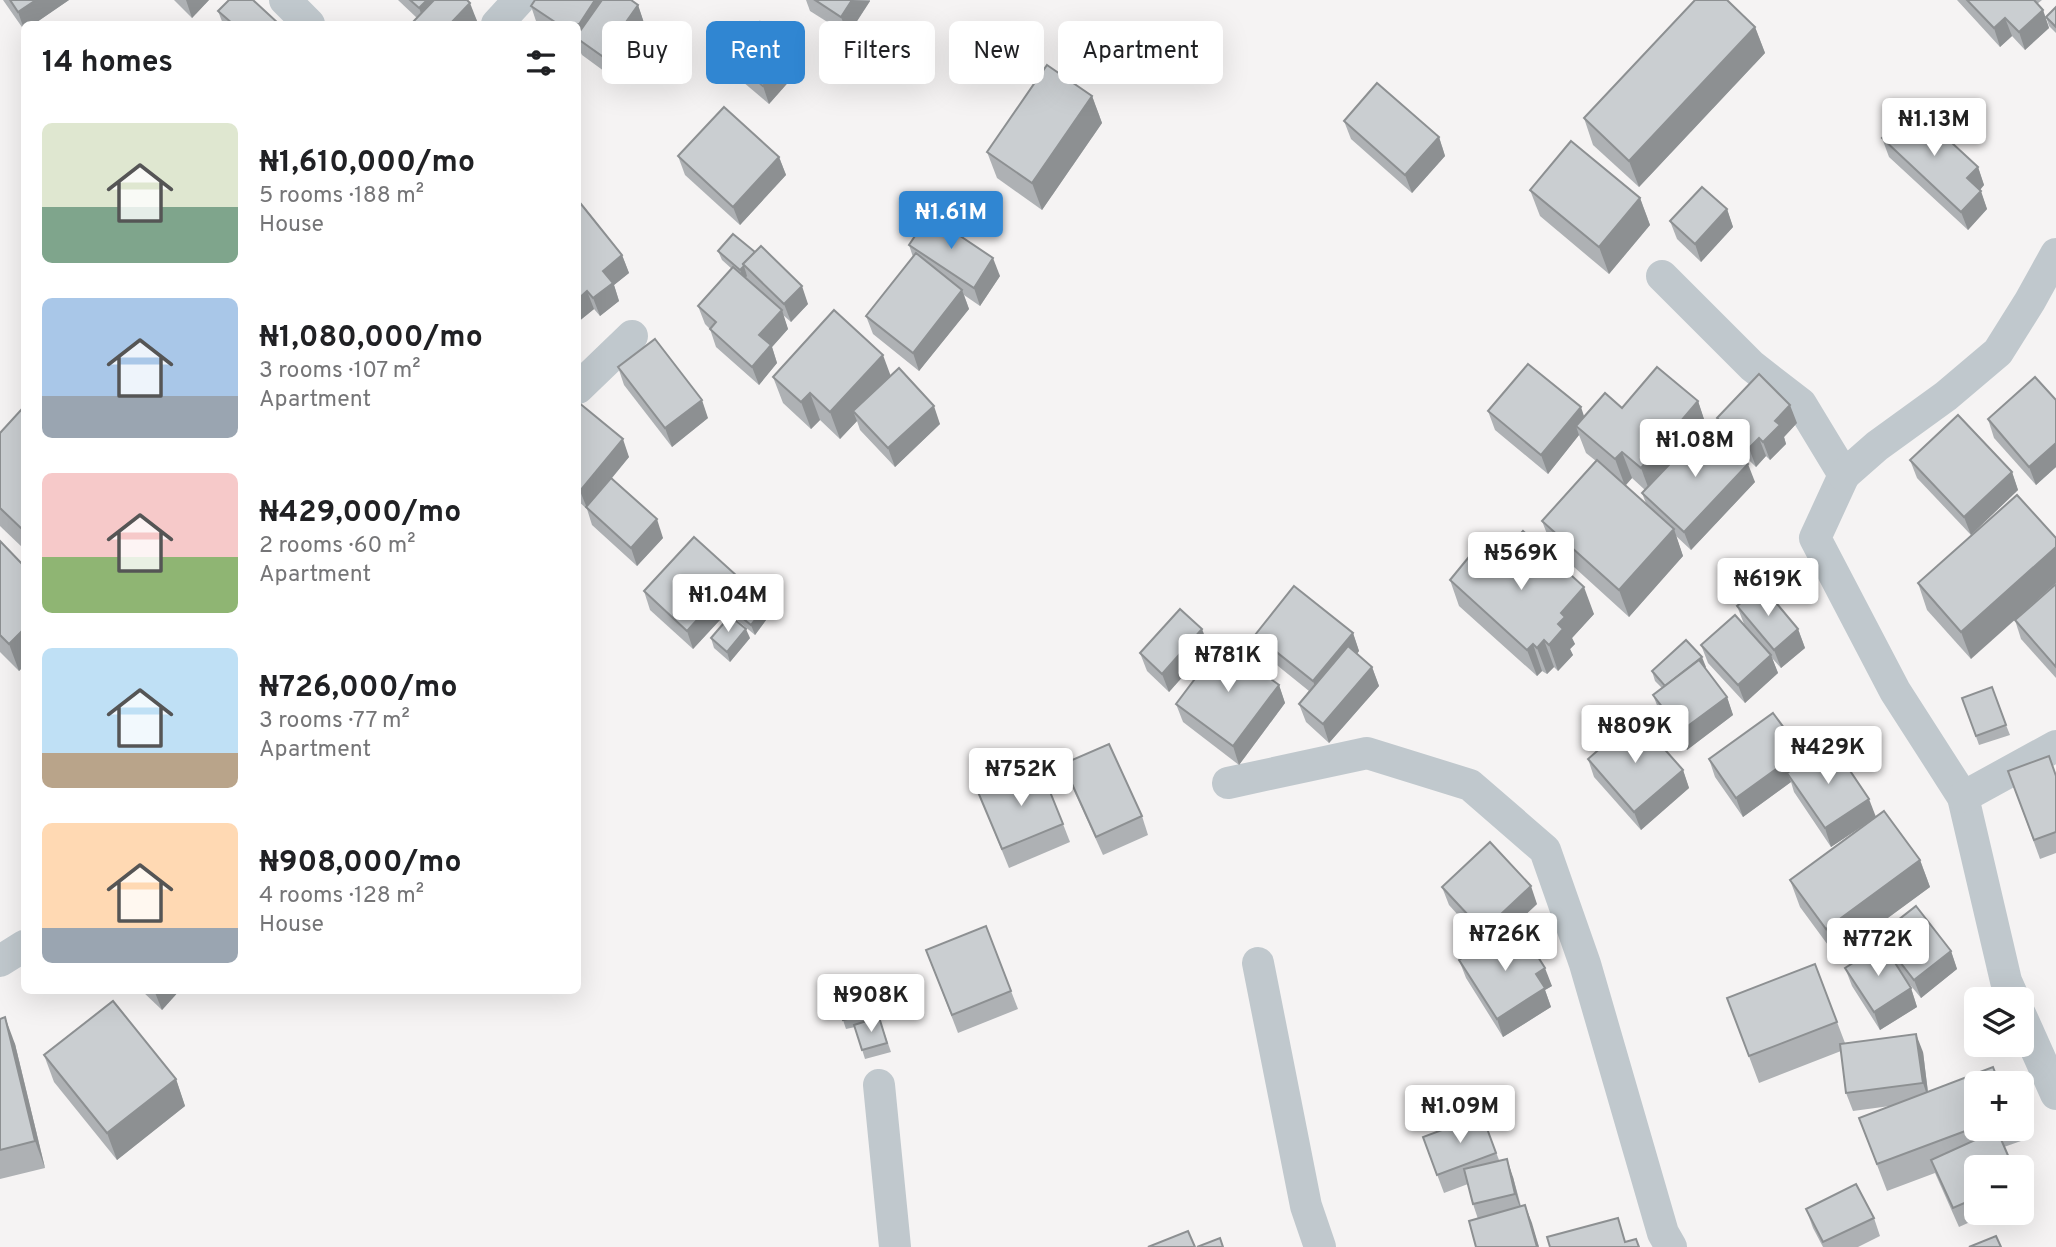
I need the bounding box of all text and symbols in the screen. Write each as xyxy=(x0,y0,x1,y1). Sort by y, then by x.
chip: Buy xyxy=(602,21,692,84)
chip: Rent xyxy=(706,21,805,84)
chip: Filters xyxy=(819,21,935,84)
chip: New xyxy=(949,21,1044,84)
chip: Apartment xyxy=(1058,21,1223,84)
icon: filters xyxy=(522,44,560,82)
text: 14 homes xyxy=(42,45,173,82)
pin: ₦1.13M xyxy=(1877,99,1991,158)
text: ₦1.13M xyxy=(1898,106,1970,135)
text: ₦1,610,000/mo xyxy=(259,145,475,182)
icon: home xyxy=(98,151,182,235)
text: 5 rooms · 188 m² xyxy=(259,182,424,211)
pin: ₦1.61M xyxy=(894,191,1008,251)
text: ₦1.61M xyxy=(915,199,987,228)
text: House xyxy=(259,211,324,240)
text: ₦1,080,000/mo xyxy=(259,320,483,357)
icon: home xyxy=(98,326,182,410)
text: 3 rooms · 107 m² xyxy=(259,357,421,386)
text: Apartment xyxy=(259,386,371,415)
pin: ₦1.08M xyxy=(1638,420,1752,479)
text: ₦1.08M xyxy=(1656,427,1734,456)
text: ₦429,000/mo xyxy=(259,495,461,532)
icon: home xyxy=(98,501,182,585)
text: 2 rooms · 60 m² xyxy=(259,532,416,561)
pin: ₦569K xyxy=(1472,532,1570,592)
text: ₦569K xyxy=(1484,540,1558,569)
pin: ₦619K xyxy=(1719,558,1817,618)
text: Apartment xyxy=(259,561,371,590)
text: ₦619K xyxy=(1733,566,1803,595)
pin: ₦1.04M xyxy=(671,574,785,634)
text: ₦1.04M xyxy=(689,582,767,611)
pin: ₦781K xyxy=(1179,634,1277,694)
text: ₦781K xyxy=(1195,642,1261,671)
text: ₦726,000/mo xyxy=(259,670,458,707)
icon: home xyxy=(98,676,182,760)
pin: ₦809K xyxy=(1586,706,1684,765)
text: 3 rooms · 77 m² xyxy=(259,707,410,736)
text: ₦809K xyxy=(1597,713,1673,742)
pin: ₦429K xyxy=(1779,726,1877,786)
text: ₦429K xyxy=(1791,734,1865,763)
text: Apartment xyxy=(259,736,371,765)
pin: ₦752K xyxy=(972,748,1070,808)
text: ₦752K xyxy=(985,756,1057,785)
text: ₦908,000/mo xyxy=(259,845,462,882)
icon: home xyxy=(98,851,182,935)
text: 4 rooms · 128 m² xyxy=(259,882,424,911)
text: House xyxy=(259,911,324,940)
pin: ₦726K xyxy=(1456,914,1554,973)
pin: ₦772K xyxy=(1829,918,1927,978)
text: ₦726K xyxy=(1469,921,1541,950)
text: ₦772K xyxy=(1843,926,1913,955)
pin: ₦908K xyxy=(822,974,920,1034)
text: ₦908K xyxy=(833,982,909,1011)
map controls xyxy=(1964,987,2034,1225)
button: layers xyxy=(1964,987,2034,1057)
button: + xyxy=(1964,1071,2034,1141)
pin: ₦1.09M xyxy=(1403,1086,1517,1145)
text: ₦1.09M xyxy=(1421,1093,1499,1122)
button: − xyxy=(1964,1155,2034,1225)

